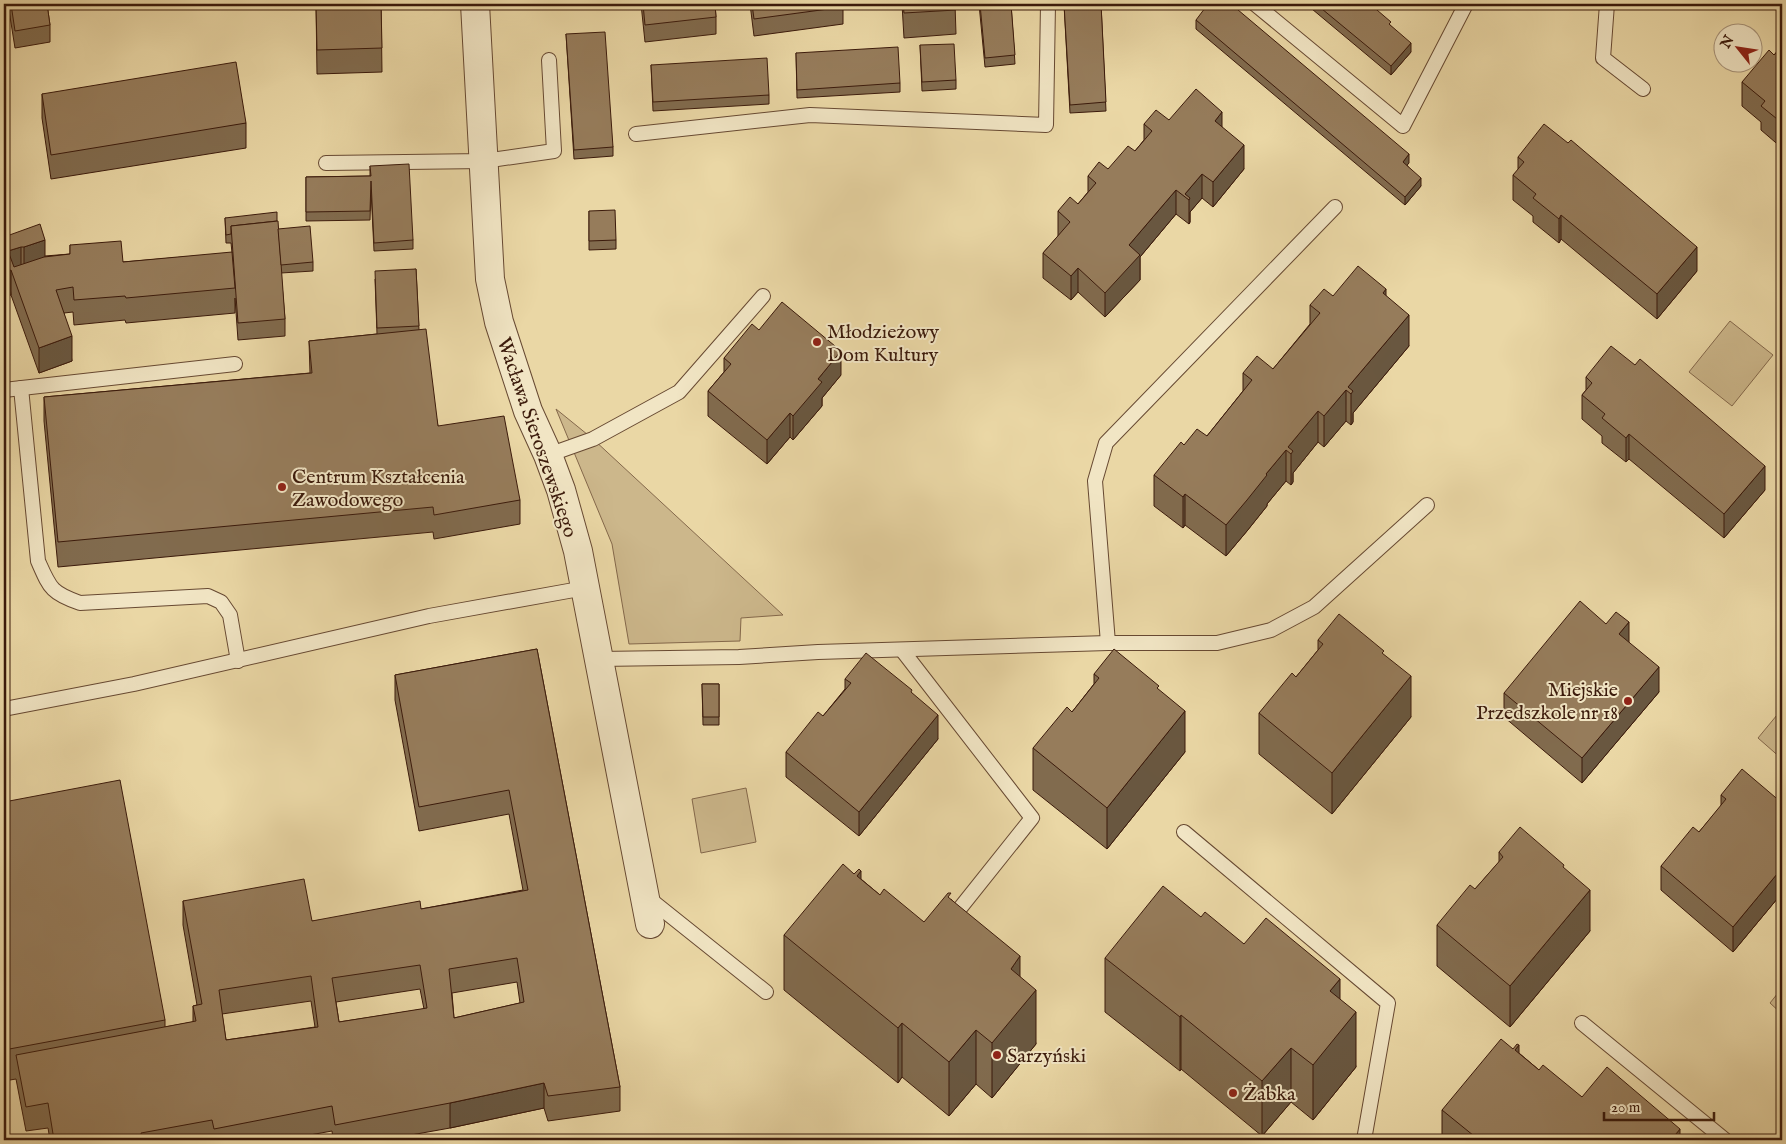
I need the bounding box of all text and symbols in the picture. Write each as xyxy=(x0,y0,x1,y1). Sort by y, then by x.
north arrow xyxy=(1714,22,1764,72)
text: N xyxy=(1716,32,1738,53)
place label: Młodzieżowy Dom Kultury xyxy=(827,320,939,368)
street label: Wacława Sieroszewskiego xyxy=(491,334,583,541)
marker: Młodzieżowy Dom Kultury xyxy=(811,336,823,348)
place label: Centrum Kształcenia Zawodowego xyxy=(292,465,465,513)
marker: Centrum Kształcenia Zawodowego xyxy=(276,481,288,493)
place label: Miejskie Przedszkole nr 18 xyxy=(1476,678,1618,726)
marker: Miejskie Przedszkole nr 18 xyxy=(1622,695,1634,707)
place label: Sarzyński xyxy=(1007,1044,1086,1069)
marker: Sarzyński xyxy=(991,1049,1003,1061)
place label: Żabka xyxy=(1243,1082,1296,1107)
marker: Żabka xyxy=(1227,1087,1239,1099)
scale bar xyxy=(1604,1089,1714,1121)
text: 20 m xyxy=(1611,1098,1641,1117)

